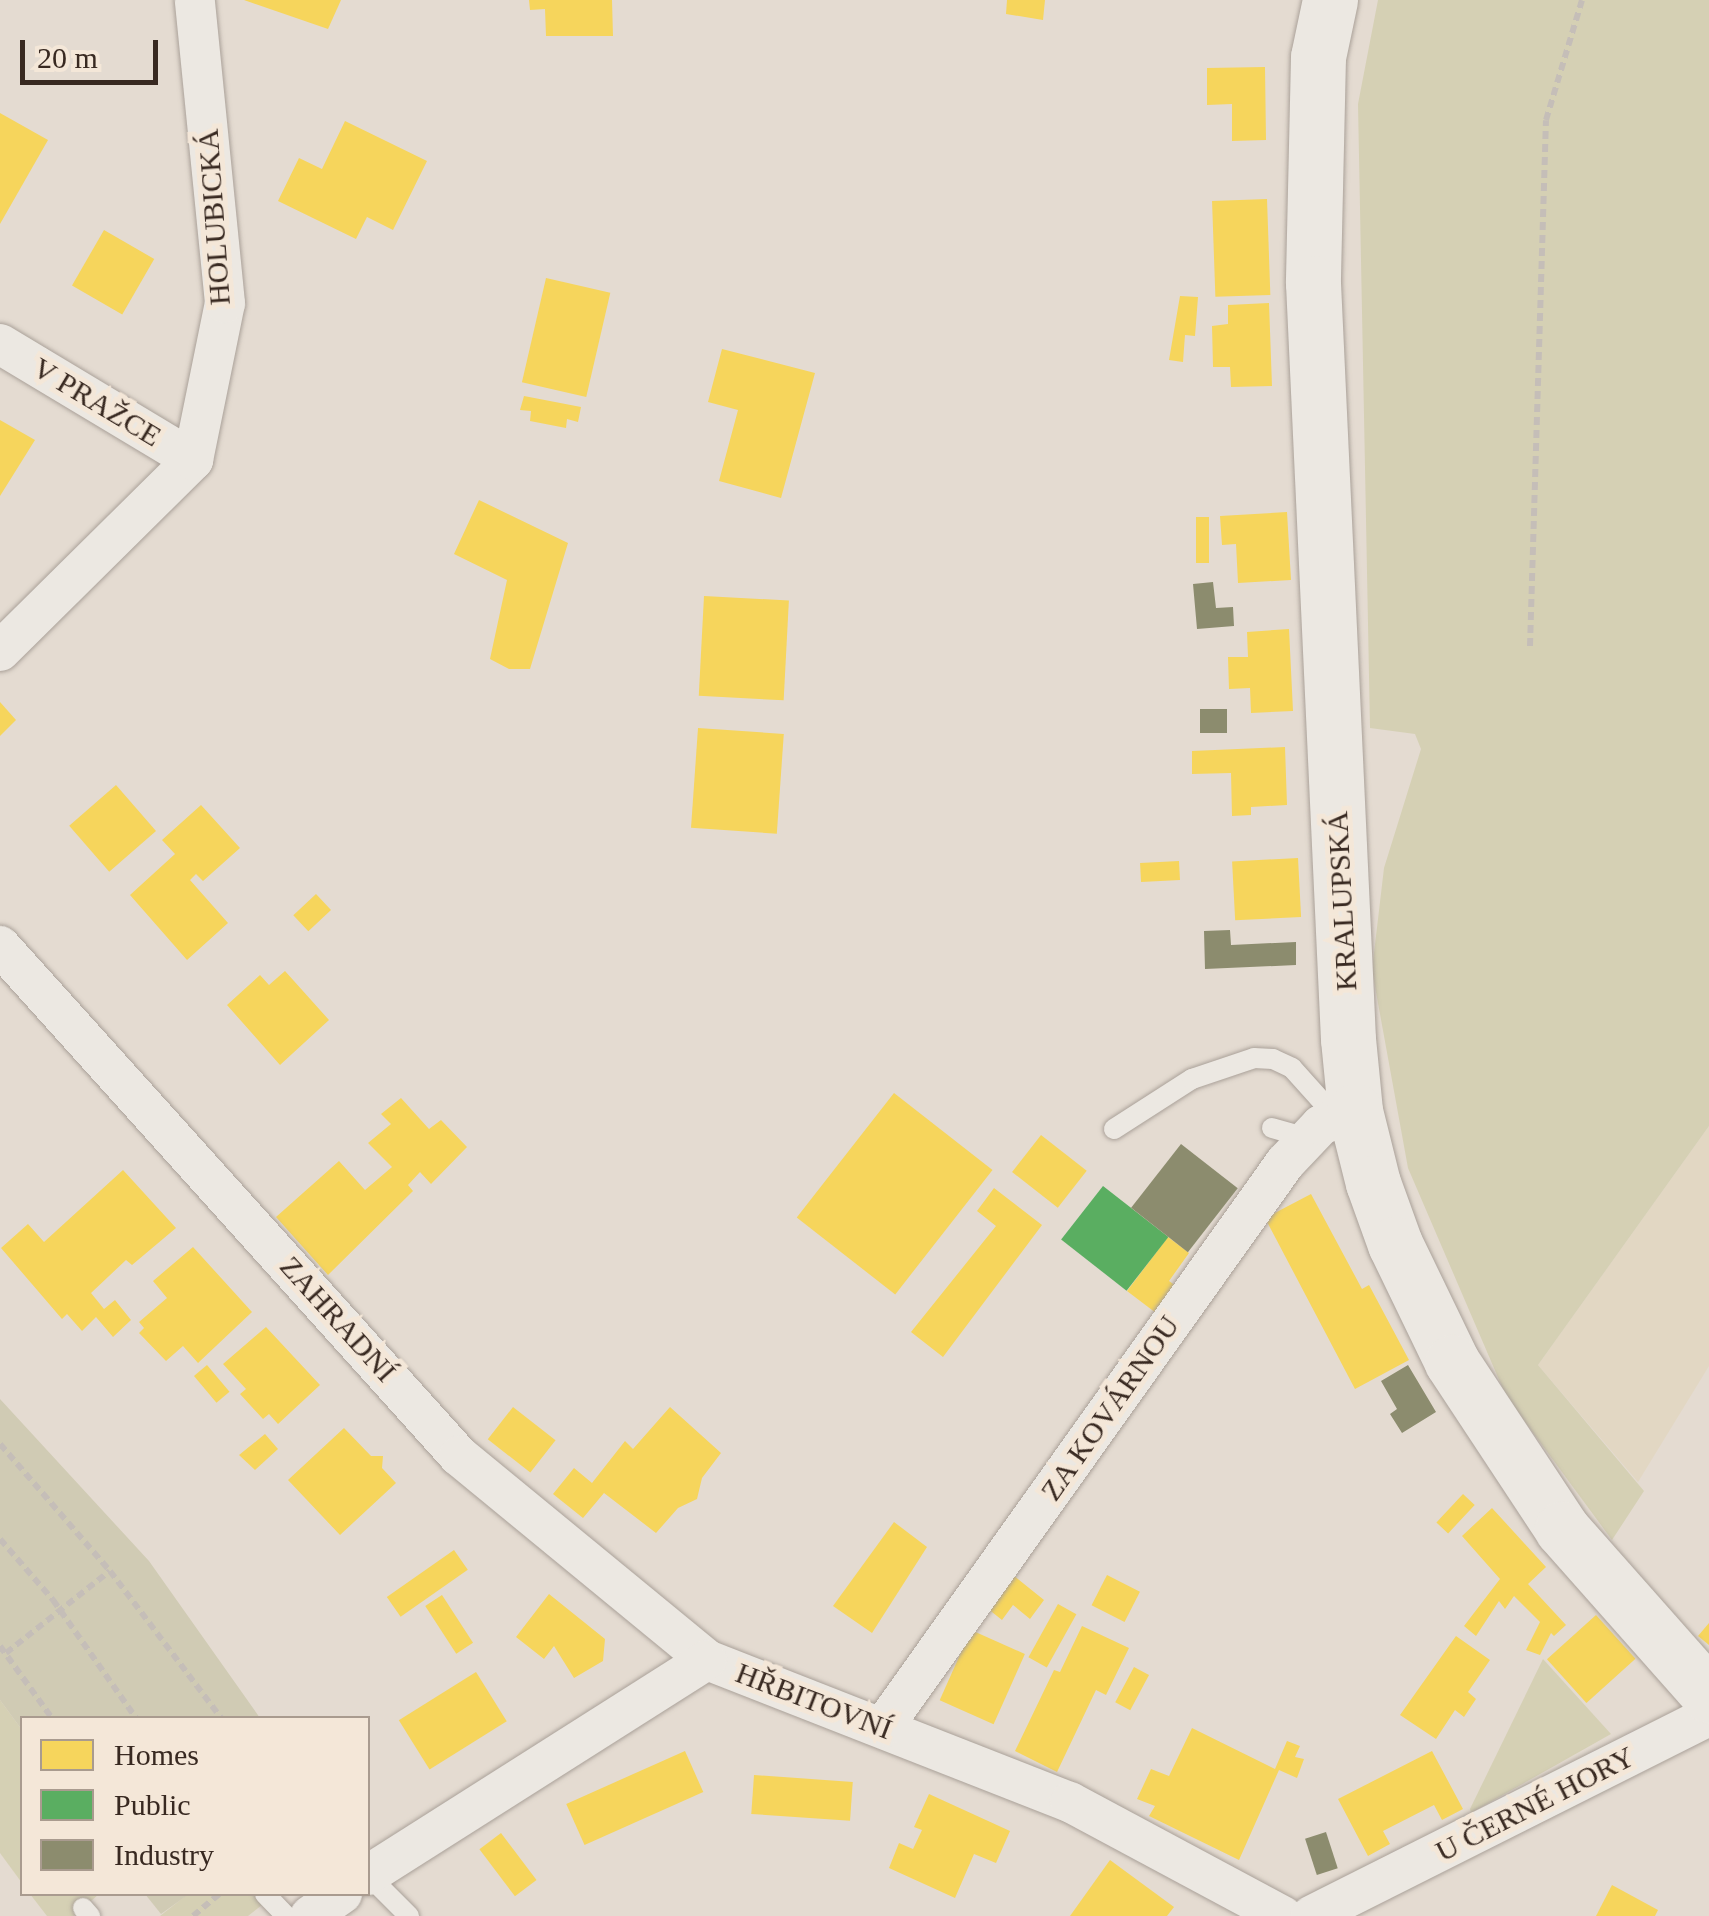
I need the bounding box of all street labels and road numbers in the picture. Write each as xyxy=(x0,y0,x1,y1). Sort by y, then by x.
street label: HOLUBICKÁ xyxy=(190,128,238,306)
street label: V PRAŽCE xyxy=(26,349,168,455)
street label: KRALUPSKÁ xyxy=(1319,810,1365,992)
street label: ZAHRADNÍ xyxy=(272,1249,404,1389)
street label: ZA KOVÁRNOU xyxy=(1032,1308,1188,1508)
street label: HŘBITOVNÍ xyxy=(731,1655,897,1747)
street label: U ČERNÉ HORY xyxy=(1430,1738,1640,1870)

